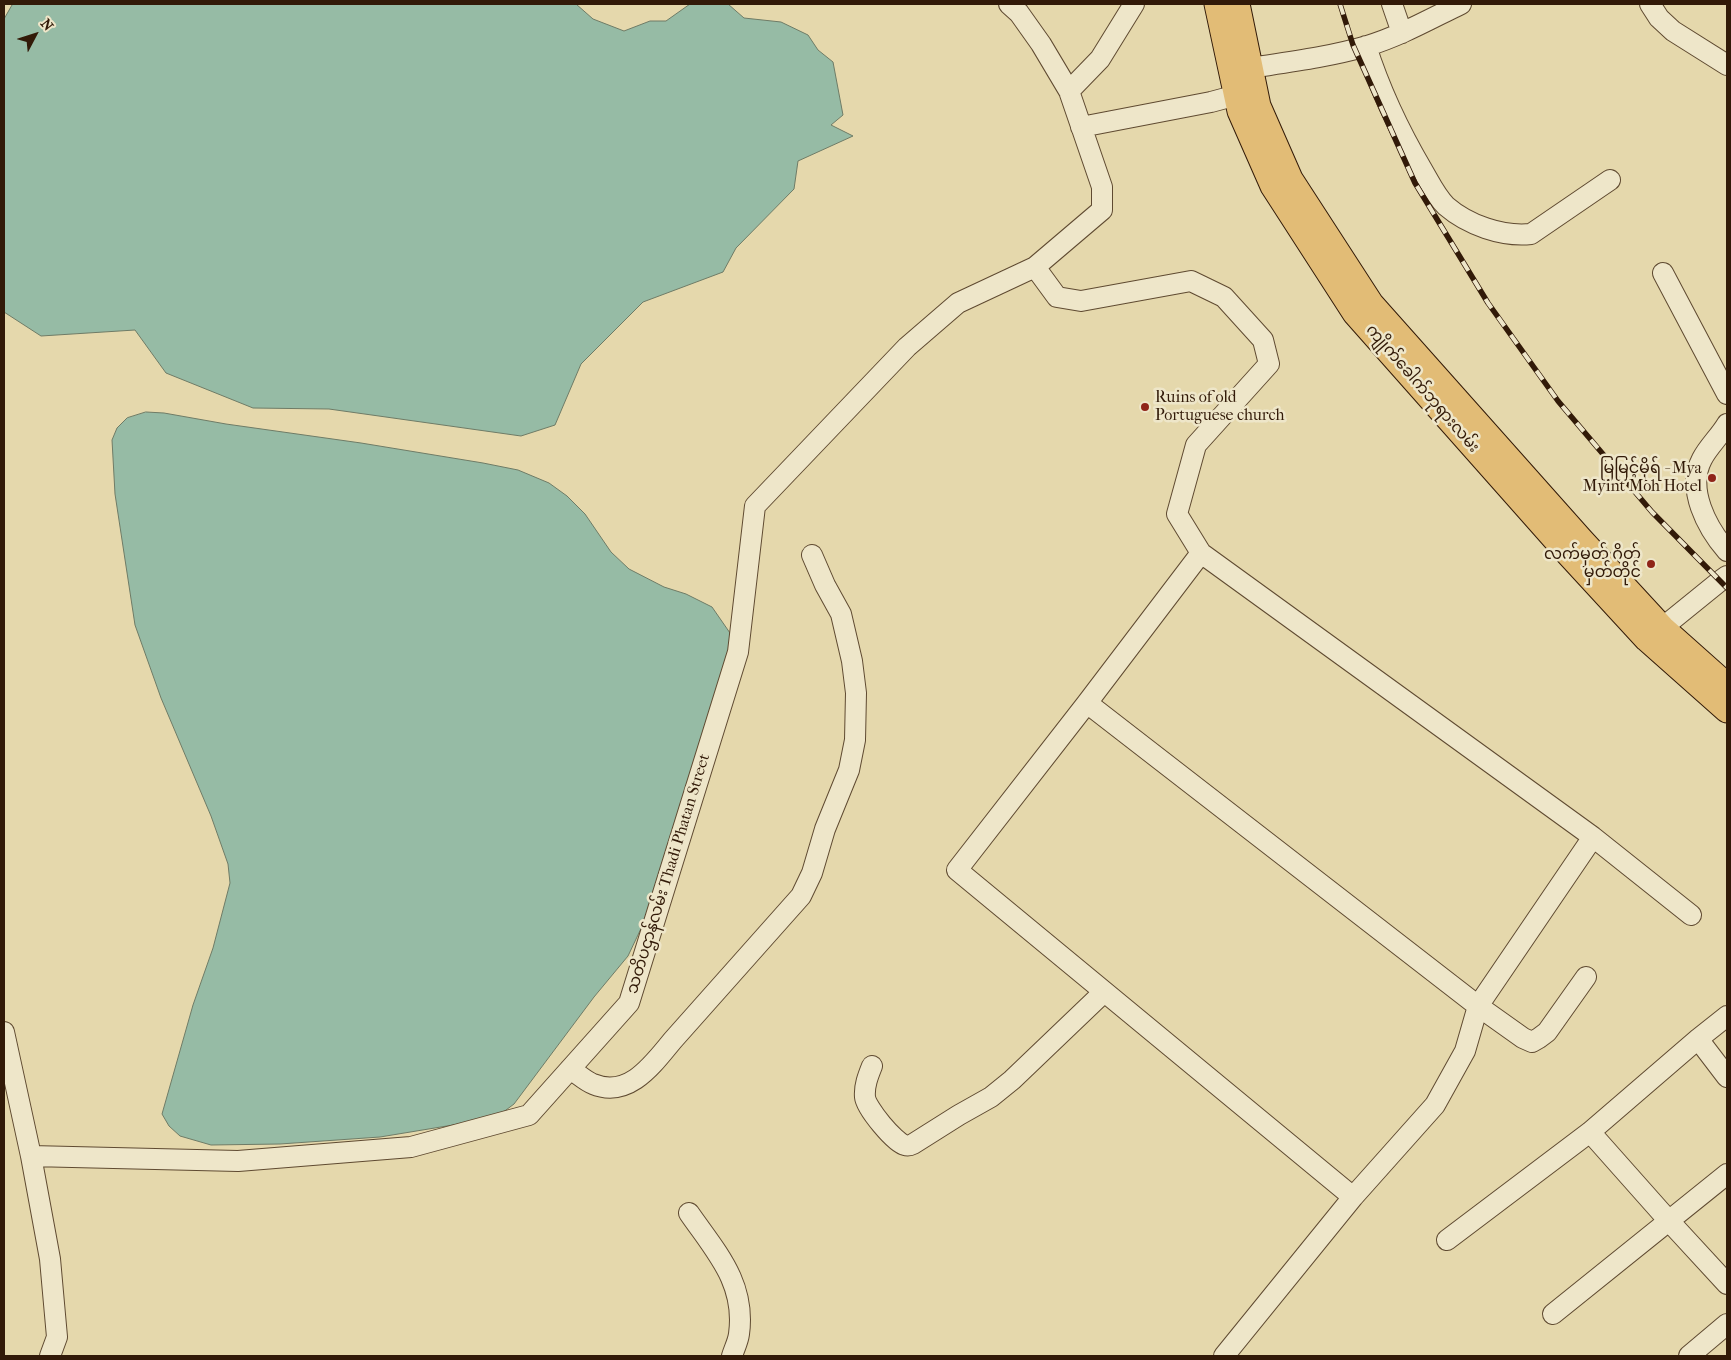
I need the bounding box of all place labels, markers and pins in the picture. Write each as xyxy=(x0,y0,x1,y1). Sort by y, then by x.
place label: Ruins of old Portuguese church xyxy=(1155,388,1284,426)
marker: Ruins of old Portuguese church xyxy=(1139,401,1151,413)
place label: မြမြင့်မိုရ် - Mya Myint Moh Hotel xyxy=(1583,459,1702,497)
marker: မြမြင့်မိုရ် - Mya Myint Moh Hotel xyxy=(1706,472,1718,484)
place label: လက်မှတ် ဂိတ် မှတ်တိုင် xyxy=(1544,545,1641,583)
marker: လက်မှတ် ဂိတ် မှတ်တိုင် xyxy=(1645,558,1657,570)

